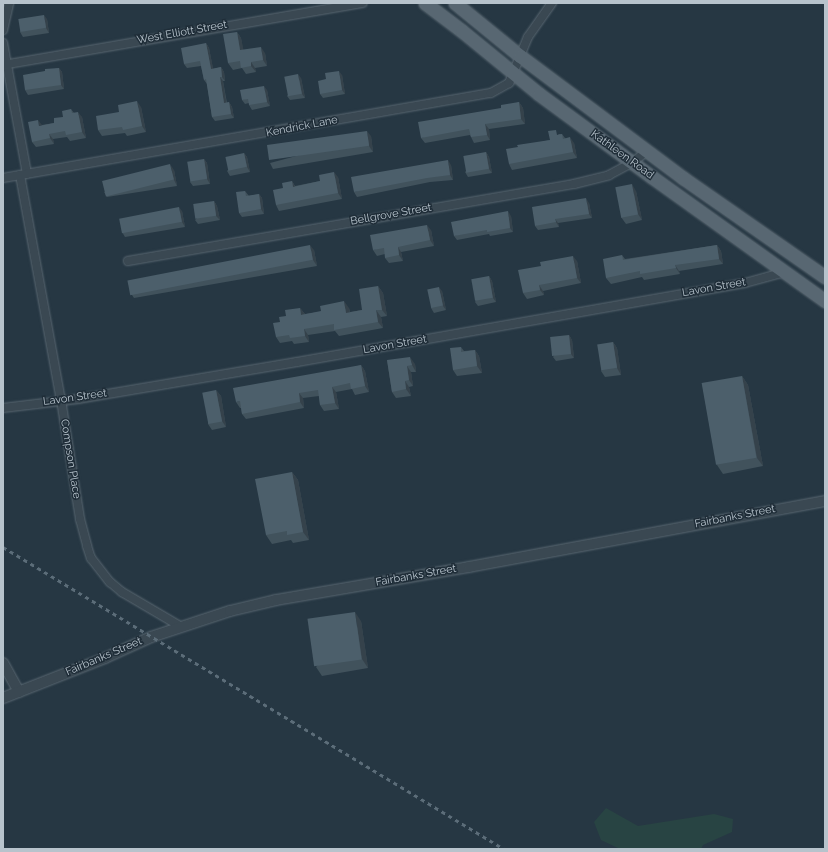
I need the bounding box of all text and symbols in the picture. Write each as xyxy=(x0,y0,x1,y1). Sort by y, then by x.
street label: West Elliott Street xyxy=(136,19,228,47)
street label: Kendrick Lane xyxy=(265,114,339,140)
street label: Kathleen Road xyxy=(588,128,656,182)
street label: Bellgrove Street xyxy=(349,201,433,229)
street label: Lavon Street xyxy=(681,276,747,300)
street label: Lavon Street xyxy=(362,333,428,357)
street label: Lavon Street xyxy=(42,387,108,409)
street label: Compson Place xyxy=(57,418,83,500)
street label: Fairbanks Street xyxy=(694,503,776,531)
street label: Fairbanks Street xyxy=(375,562,457,590)
street label: Fairbanks Street xyxy=(64,635,144,679)

